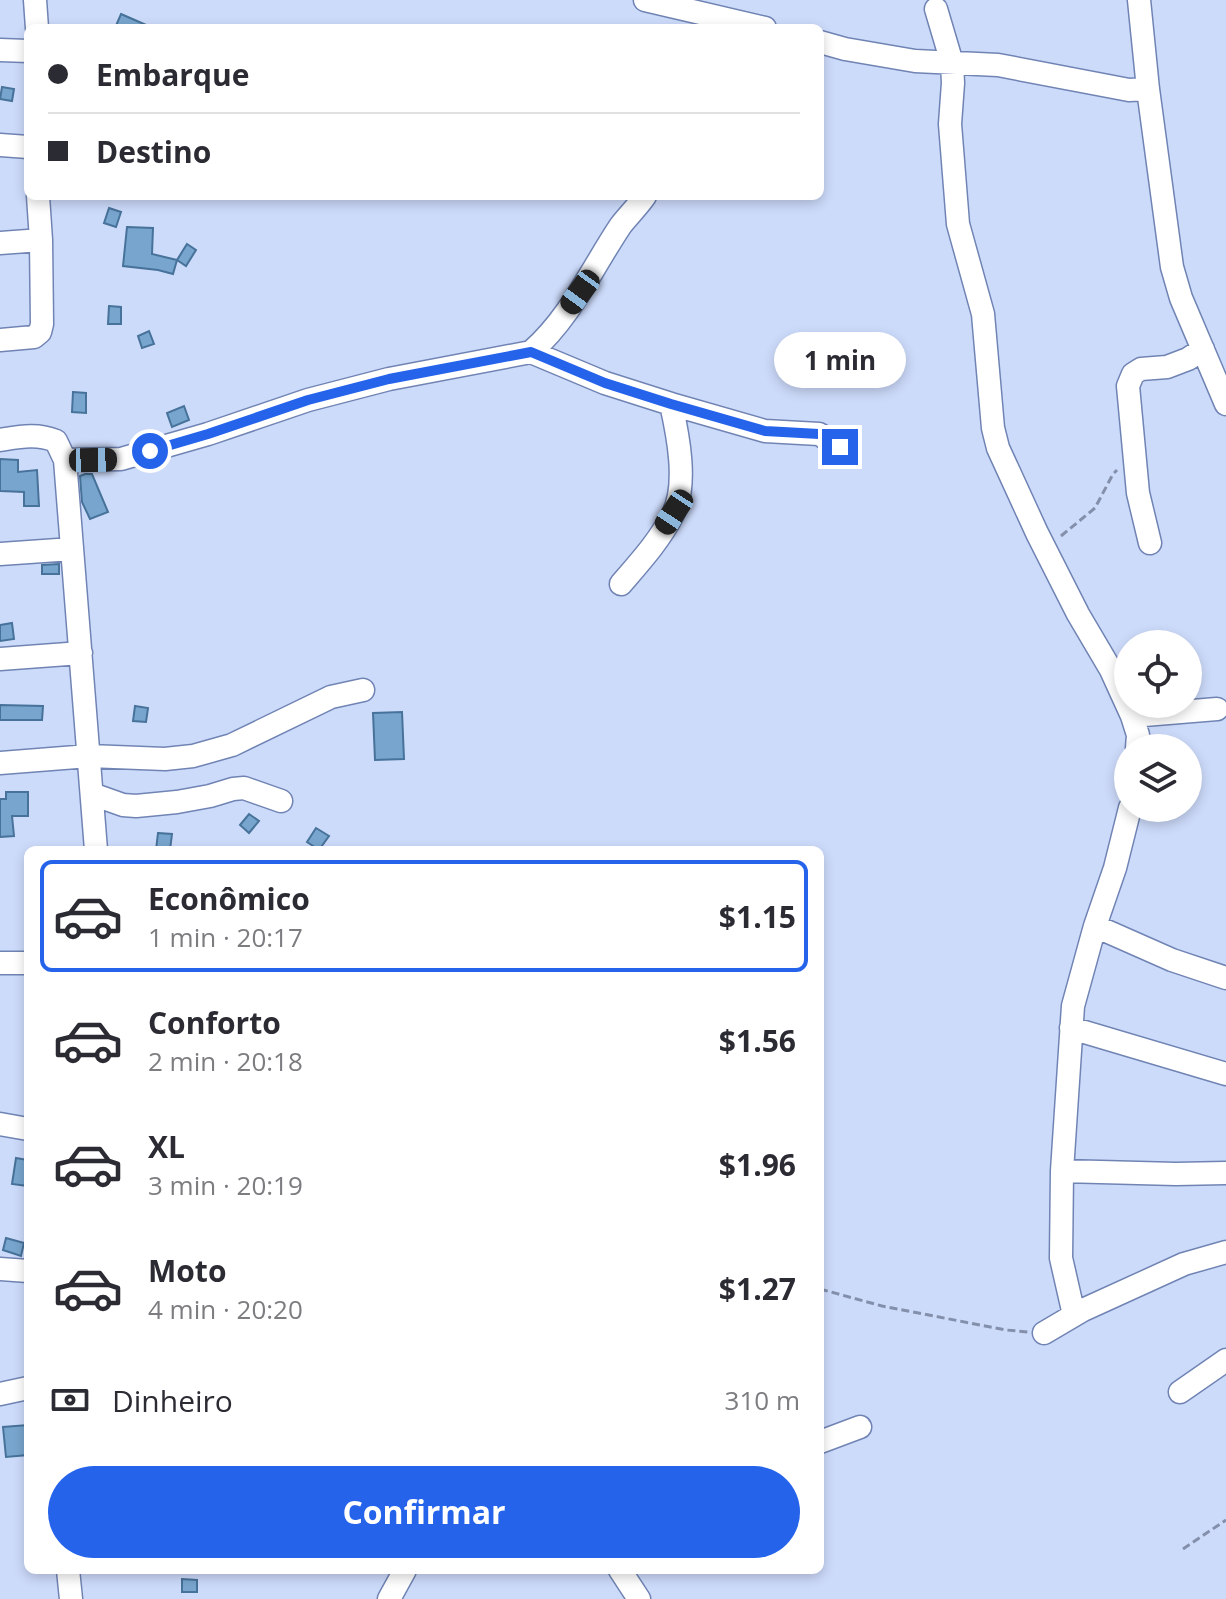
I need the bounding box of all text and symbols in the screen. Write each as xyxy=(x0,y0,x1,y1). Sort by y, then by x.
text: Embarque xyxy=(96,54,249,95)
text: Destino xyxy=(96,131,211,172)
car xyxy=(556,266,604,318)
callout: 1 min xyxy=(774,331,906,387)
text: 1 min xyxy=(804,342,876,378)
route end xyxy=(822,429,858,465)
route start xyxy=(132,433,168,469)
car xyxy=(69,448,117,472)
car xyxy=(651,485,697,539)
map controls xyxy=(1114,630,1202,822)
button: locate xyxy=(1114,630,1202,718)
button: layers xyxy=(1114,734,1202,822)
text: Econômico xyxy=(148,878,310,919)
icon: car xyxy=(52,880,124,952)
text: $1.15 xyxy=(719,896,796,937)
text: 1 min · 20:17 xyxy=(148,919,303,955)
text: Conforto xyxy=(148,1002,281,1043)
icon: car xyxy=(52,1004,124,1076)
text: $1.56 xyxy=(719,1020,796,1061)
text: 2 min · 20:18 xyxy=(148,1043,303,1079)
text: XL xyxy=(148,1126,185,1167)
icon: car xyxy=(52,1128,124,1200)
text: $1.96 xyxy=(719,1144,796,1185)
text: 3 min · 20:19 xyxy=(148,1167,303,1203)
text: Moto xyxy=(148,1250,226,1291)
icon: car xyxy=(52,1252,124,1324)
text: $1.27 xyxy=(719,1268,796,1309)
text: 4 min · 20:20 xyxy=(148,1291,303,1327)
icon: cash xyxy=(48,1378,92,1422)
text: Dinheiro xyxy=(112,1380,233,1421)
text: 310 m xyxy=(725,1382,800,1418)
button: Confirmar xyxy=(48,1466,800,1558)

